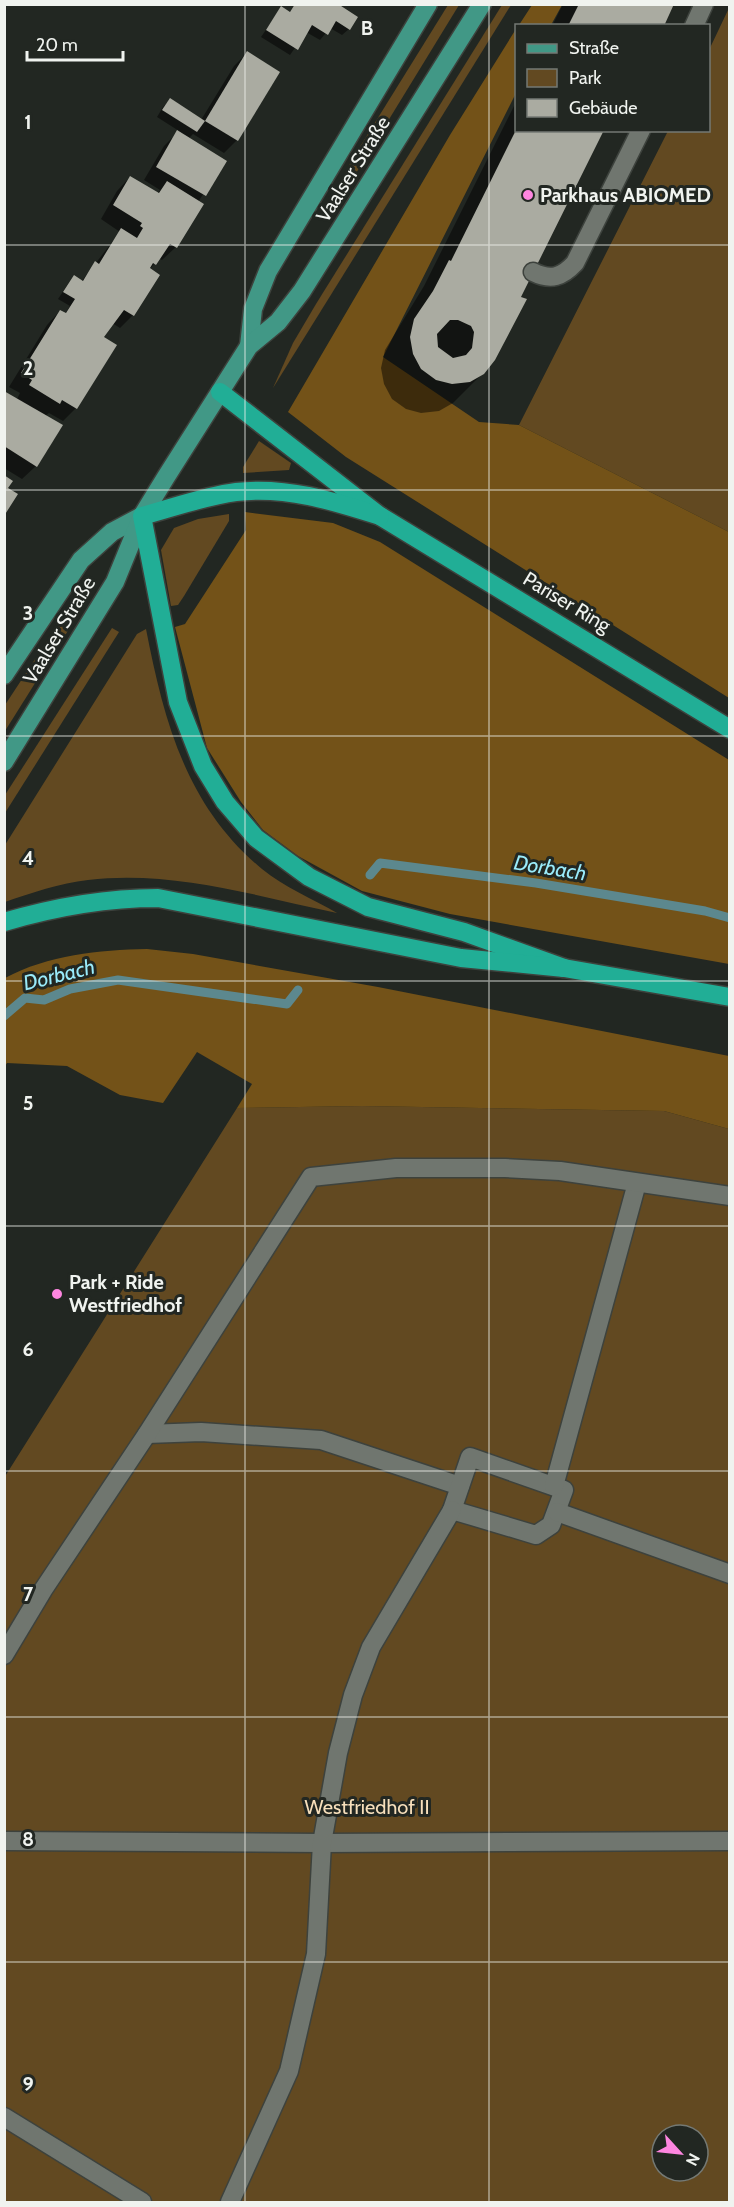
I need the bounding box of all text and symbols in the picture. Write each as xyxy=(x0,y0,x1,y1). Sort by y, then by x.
text: B xyxy=(361,16,373,40)
scale bar xyxy=(27,24,123,62)
legend xyxy=(515,24,710,132)
text: 20 m xyxy=(36,34,78,56)
text: Straße xyxy=(569,37,619,59)
text: Park xyxy=(569,67,602,89)
text: Gebäude xyxy=(569,97,638,119)
text: 1 xyxy=(24,110,32,134)
street label: Vaalser Straße xyxy=(311,112,395,226)
place label: Parkhaus ABIOMED xyxy=(540,183,711,207)
marker: Parkhaus ABIOMED xyxy=(521,188,535,202)
text: 2 xyxy=(23,356,33,380)
street label: Pariser Ring xyxy=(519,566,616,638)
street label: Vaalser Straße xyxy=(18,572,100,688)
text: 3 xyxy=(23,601,33,625)
text: 4 xyxy=(22,846,34,870)
water label: Dorbach xyxy=(512,849,588,886)
water label: Dorbach xyxy=(20,954,97,995)
text: 5 xyxy=(23,1091,33,1115)
place label: Park + Ride Westfriedhof xyxy=(69,1270,182,1317)
marker: Park + Ride Westfriedhof xyxy=(50,1287,64,1301)
text: 6 xyxy=(22,1337,34,1361)
text: 7 xyxy=(23,1582,34,1606)
park label: Westfriedhof II xyxy=(305,1795,429,1819)
text: 8 xyxy=(22,1827,34,1851)
text: 9 xyxy=(22,2072,34,2096)
north arrow xyxy=(650,2123,710,2183)
text: N xyxy=(682,2150,704,2169)

